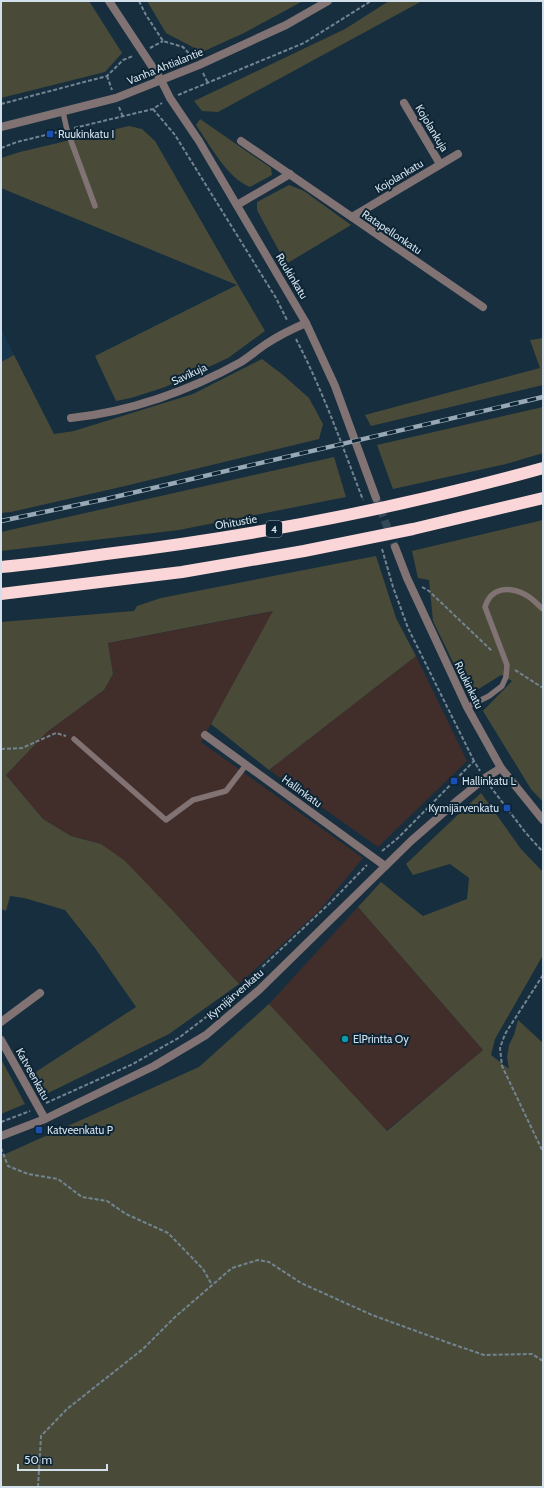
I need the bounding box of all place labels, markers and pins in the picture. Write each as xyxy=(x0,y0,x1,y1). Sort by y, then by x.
place label: Ruukinkatu I xyxy=(58,127,114,141)
marker: Ruukinkatu I xyxy=(45,129,55,139)
place label: Hallinkatu L xyxy=(462,774,517,788)
marker: Hallinkatu L xyxy=(449,776,459,786)
place label: Kymijärvenkatu xyxy=(428,801,499,815)
marker: Kymijärvenkatu xyxy=(502,803,512,813)
place label: ElPrintta Oy xyxy=(353,1032,409,1046)
marker: ElPrintta Oy xyxy=(340,1034,350,1044)
place label: Katveenkatu P xyxy=(47,1123,114,1137)
marker: Katveenkatu P xyxy=(34,1125,44,1135)

